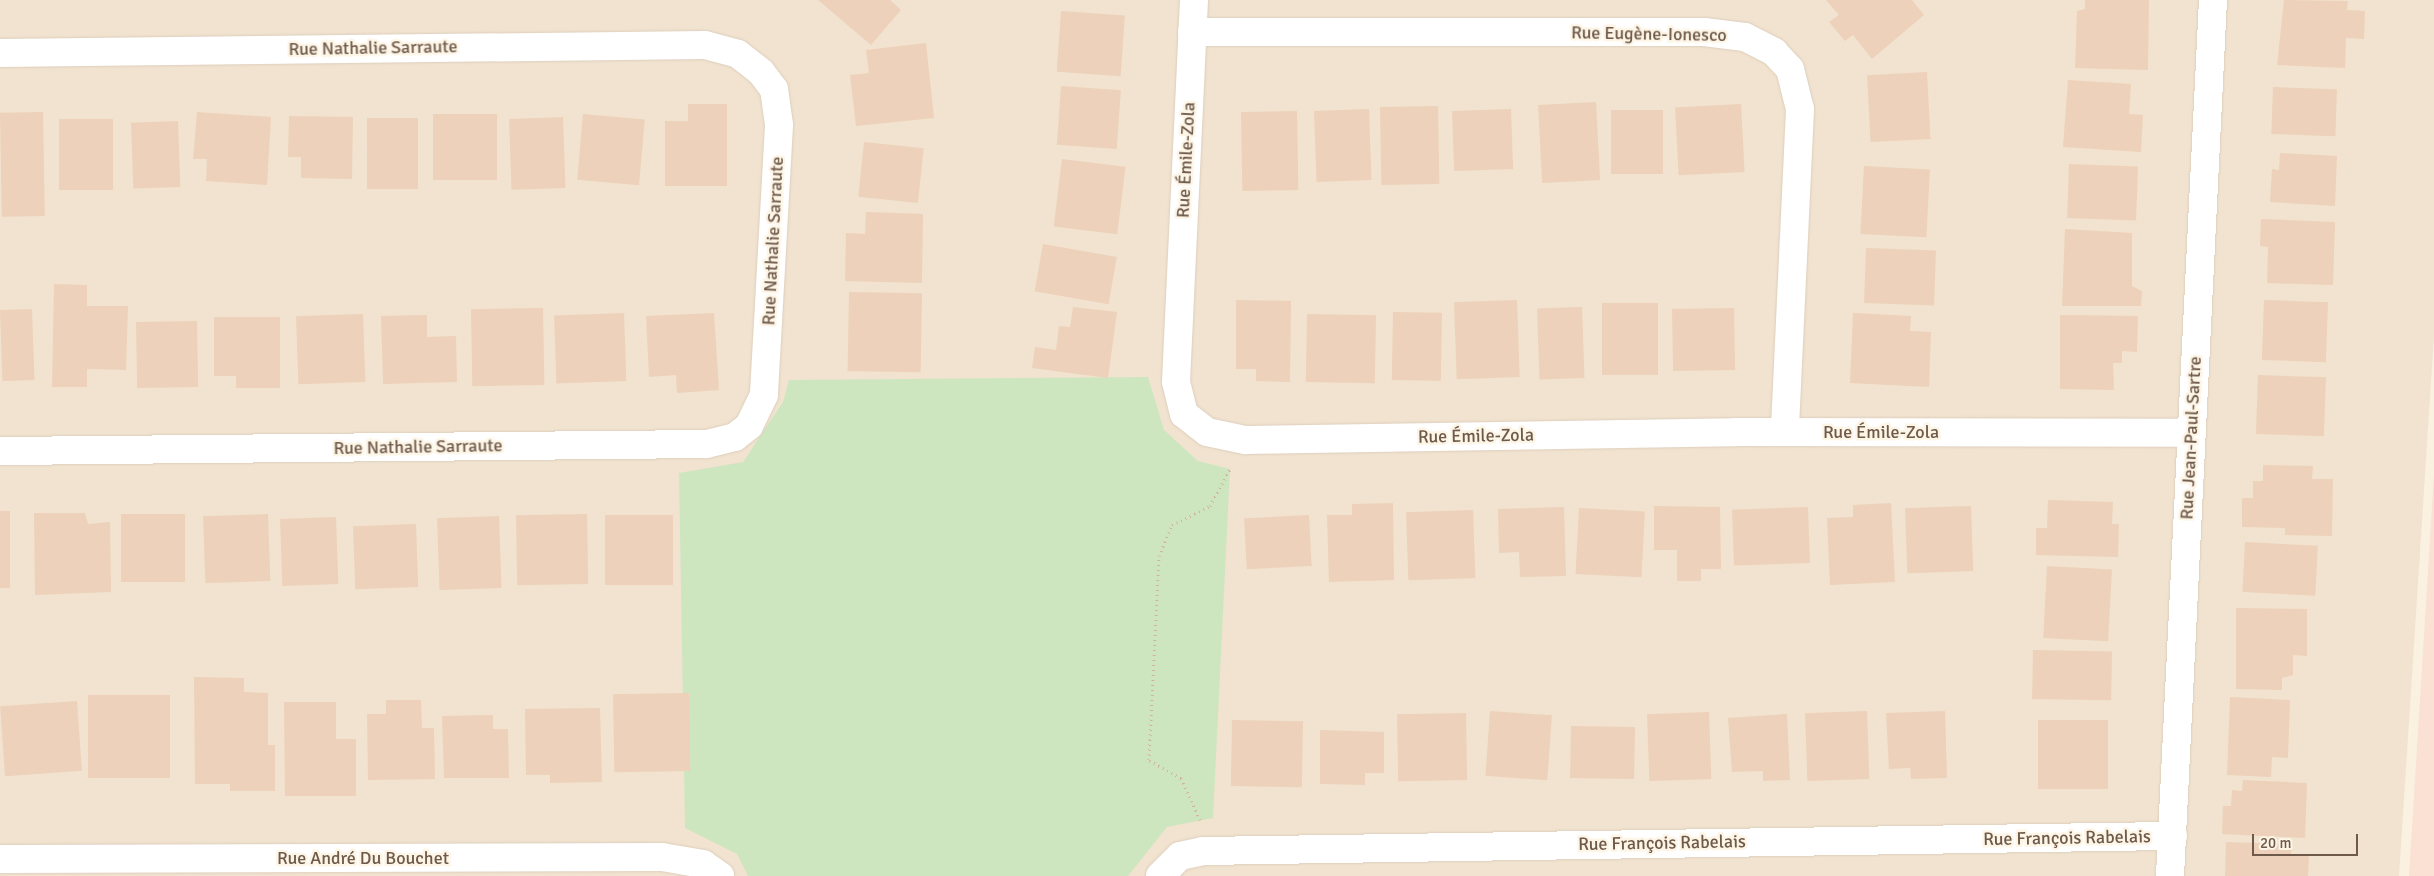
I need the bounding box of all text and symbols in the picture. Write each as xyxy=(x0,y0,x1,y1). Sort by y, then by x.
street label: Rue Eugène-Ionesco xyxy=(1571,22,1727,46)
street label: Rue Nathalie Sarraute xyxy=(288,36,458,60)
street label: Rue Émile-Zola xyxy=(1172,101,1200,219)
street label: Rue Nathalie Sarraute xyxy=(758,156,788,326)
street label: Rue Jean-Paul-Sartre xyxy=(2176,356,2206,520)
street label: Rue Émile-Zola xyxy=(1823,421,1939,443)
street label: Rue Émile-Zola xyxy=(1418,424,1534,448)
street label: Rue Nathalie Sarraute xyxy=(333,435,503,459)
scale bar xyxy=(2254,824,2360,856)
street label: Rue François Rabelais xyxy=(1983,826,2151,850)
street label: Rue François Rabelais xyxy=(1578,831,1746,855)
text: 20 m xyxy=(2260,834,2291,852)
street label: Rue André Du Bouchet xyxy=(277,847,449,869)

